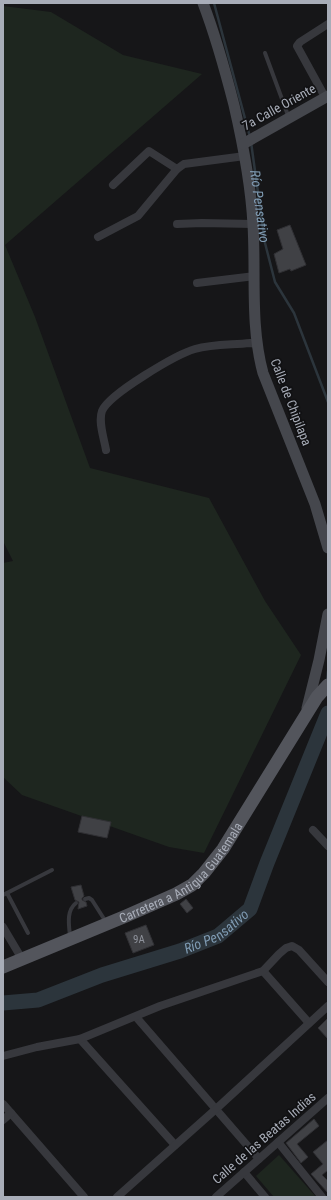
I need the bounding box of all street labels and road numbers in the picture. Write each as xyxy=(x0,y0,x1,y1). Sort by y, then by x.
street label: 7a Calle Oriente xyxy=(240,81,318,133)
street label: Calle de Chipilapa xyxy=(268,356,314,448)
street label: Carretera a Antigua Guatemala xyxy=(117,819,245,926)
street label: Calle de las Beatas Indias xyxy=(209,1089,319,1187)

